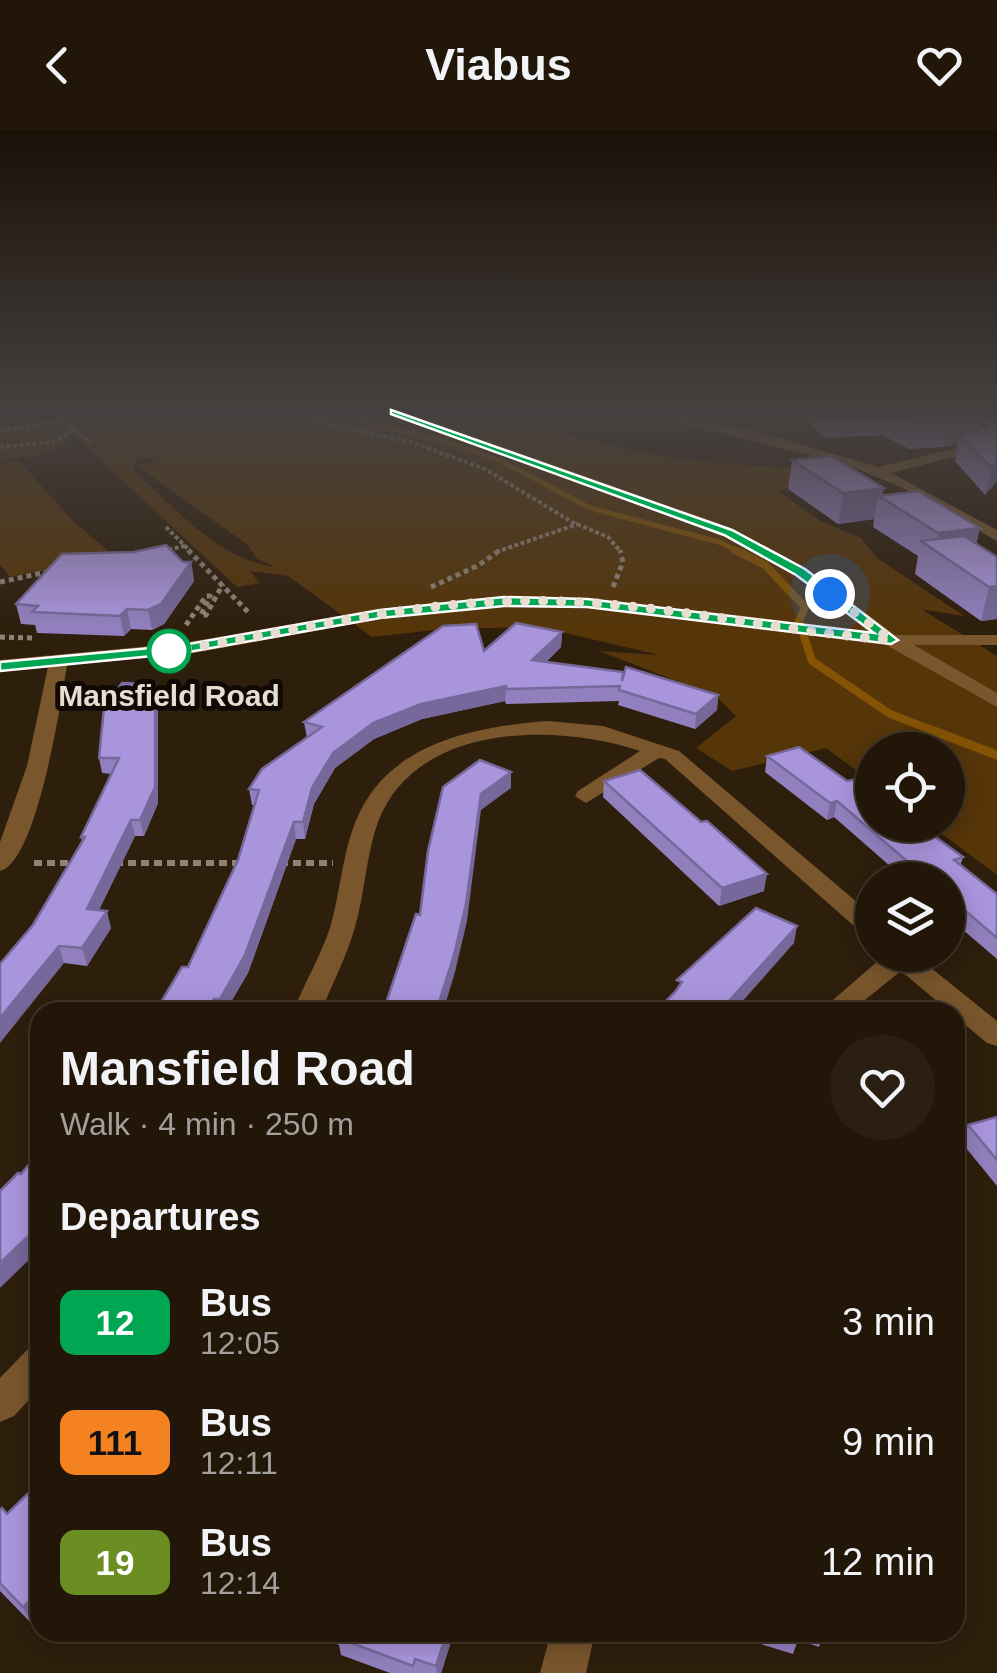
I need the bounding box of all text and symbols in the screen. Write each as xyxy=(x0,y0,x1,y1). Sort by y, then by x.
icon: back xyxy=(30,38,85,93)
icon: heart xyxy=(912,38,967,93)
text: Viabus xyxy=(425,39,572,90)
your location xyxy=(805,569,855,619)
marker: Mansfield Road xyxy=(148,630,190,672)
place label: Mansfield Road xyxy=(58,679,280,712)
map controls xyxy=(855,732,965,972)
button: locate xyxy=(855,732,965,842)
button: layers xyxy=(855,862,965,972)
button: heart xyxy=(830,1035,935,1140)
text: Mansfield Road xyxy=(60,1042,415,1095)
text: Walk · 4 min · 250 m xyxy=(60,1106,354,1142)
text: Departures xyxy=(60,1196,261,1238)
text: Bus xyxy=(200,1282,272,1324)
text: 3 min xyxy=(842,1301,935,1343)
text: 12 xyxy=(96,1303,134,1342)
text: 12:05 xyxy=(200,1325,280,1361)
text: Bus xyxy=(200,1402,272,1444)
text: 9 min xyxy=(842,1421,935,1463)
text: 111 xyxy=(88,1423,142,1462)
text: 12:11 xyxy=(200,1445,278,1481)
text: Bus xyxy=(200,1522,272,1564)
text: 12 min xyxy=(821,1541,935,1583)
text: 19 xyxy=(96,1543,134,1582)
text: 12:14 xyxy=(200,1565,280,1601)

